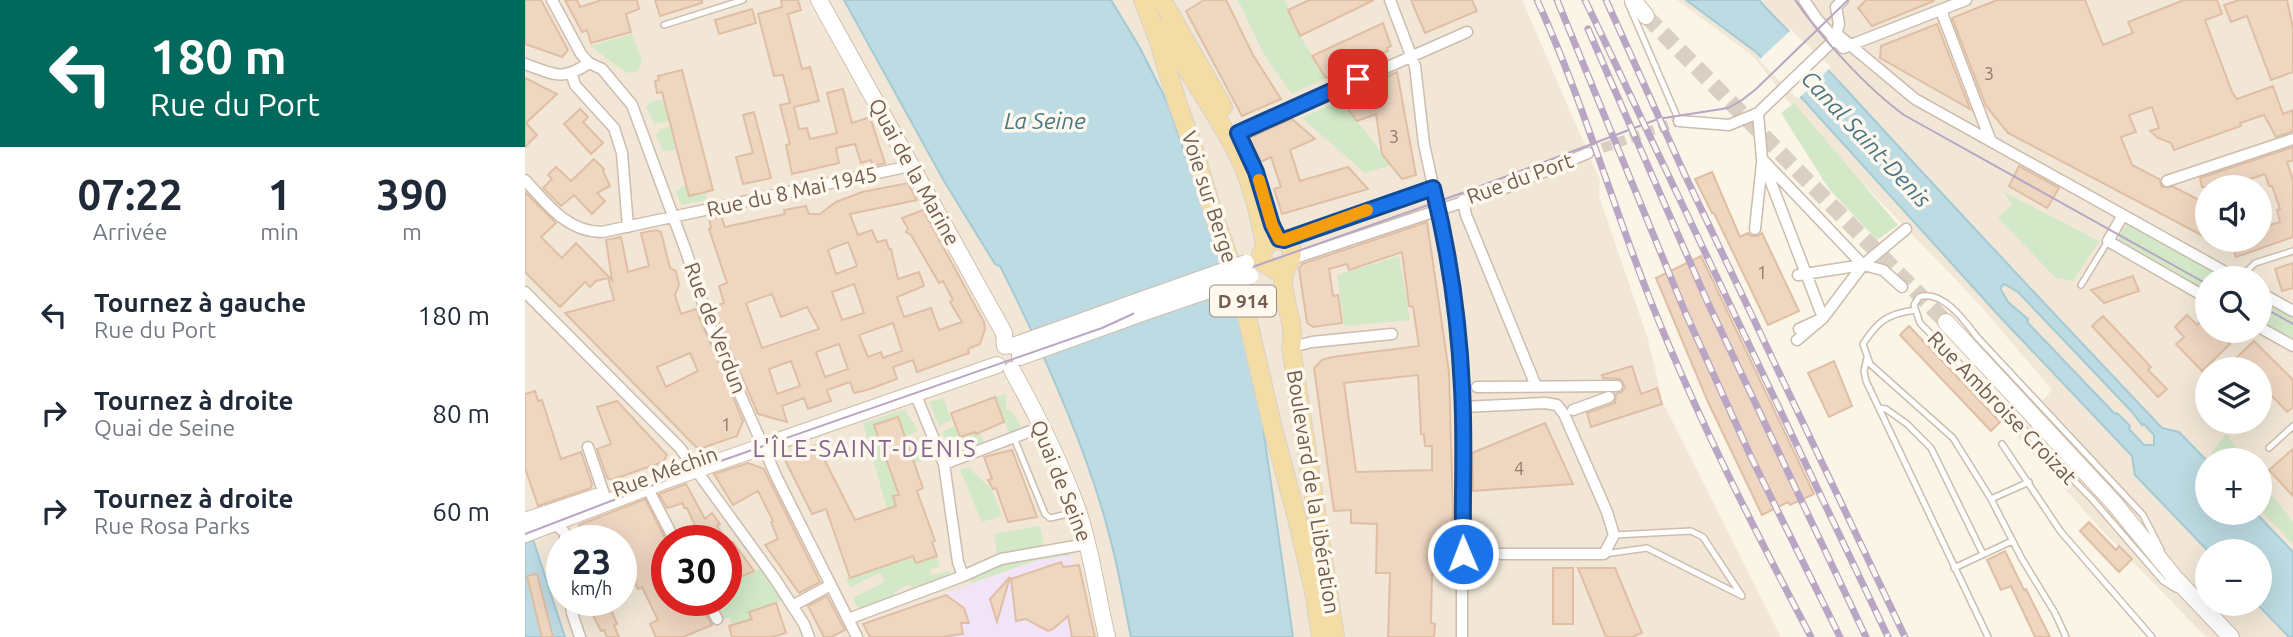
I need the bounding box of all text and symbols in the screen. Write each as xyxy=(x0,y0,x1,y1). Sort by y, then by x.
icon: left xyxy=(35,28,126,119)
text: 180 m xyxy=(150,28,287,83)
pin xyxy=(1328,49,1388,109)
icon: arrive xyxy=(1339,60,1377,98)
house number: 3 xyxy=(1984,63,1994,83)
water label: Canal Saint-Denis xyxy=(1797,65,1936,212)
text: Rue du Port xyxy=(150,86,320,122)
street label: Quai de la Marine xyxy=(864,94,965,249)
water label: La Seine xyxy=(1004,108,1086,133)
house number: 3 xyxy=(1389,126,1399,146)
street label: Voie sur Berge xyxy=(1177,128,1242,265)
street label: Rue du Port xyxy=(1463,148,1576,208)
street label: Rue du 8 Mai 1945 xyxy=(704,161,879,221)
text: 07:22 xyxy=(78,171,183,218)
text: 1 xyxy=(268,171,291,218)
text: 390 xyxy=(376,171,447,218)
map controls xyxy=(2195,175,2272,616)
button: sound xyxy=(2195,175,2272,252)
text: Arrivée xyxy=(93,219,167,244)
text: min xyxy=(260,219,299,244)
text: m xyxy=(402,219,422,244)
street label: Rue de Verdun xyxy=(680,259,752,397)
house number: 1 xyxy=(1757,262,1767,282)
button: search xyxy=(2195,266,2272,343)
road number: D 914 xyxy=(1210,286,1276,316)
text: Tournez à gauche xyxy=(94,288,306,317)
icon: left xyxy=(35,296,73,334)
text: 180 m xyxy=(418,301,490,330)
text: Rue du Port xyxy=(94,317,216,342)
street label: Rue Ambroise Croizat xyxy=(1923,326,2082,489)
button: layers xyxy=(2195,357,2272,434)
street label: Boulevard de la Libération xyxy=(1283,368,1345,616)
text: Tournez à droite xyxy=(94,386,293,415)
icon: right xyxy=(35,394,73,432)
text: 80 m xyxy=(432,399,490,428)
house number: 1 xyxy=(721,414,731,434)
text: Quai de Seine xyxy=(94,415,235,440)
street label: Quai de Seine xyxy=(1027,416,1097,545)
district label: L'ÎLE-SAINT-DENIS xyxy=(752,434,978,462)
street label: Rue Méchin xyxy=(609,441,721,501)
button: + xyxy=(2195,448,2272,525)
house number: 4 xyxy=(1514,458,1524,478)
text: Tournez à droite xyxy=(94,484,293,513)
icon: right xyxy=(35,492,73,530)
text: 60 m xyxy=(432,497,490,526)
text: Rue Rosa Parks xyxy=(94,513,250,538)
position arrow xyxy=(1426,517,1500,591)
speed limit sign: 30 xyxy=(651,525,742,616)
button: − xyxy=(2195,539,2272,616)
text: 23 xyxy=(572,541,611,581)
text: km/h xyxy=(571,578,612,598)

